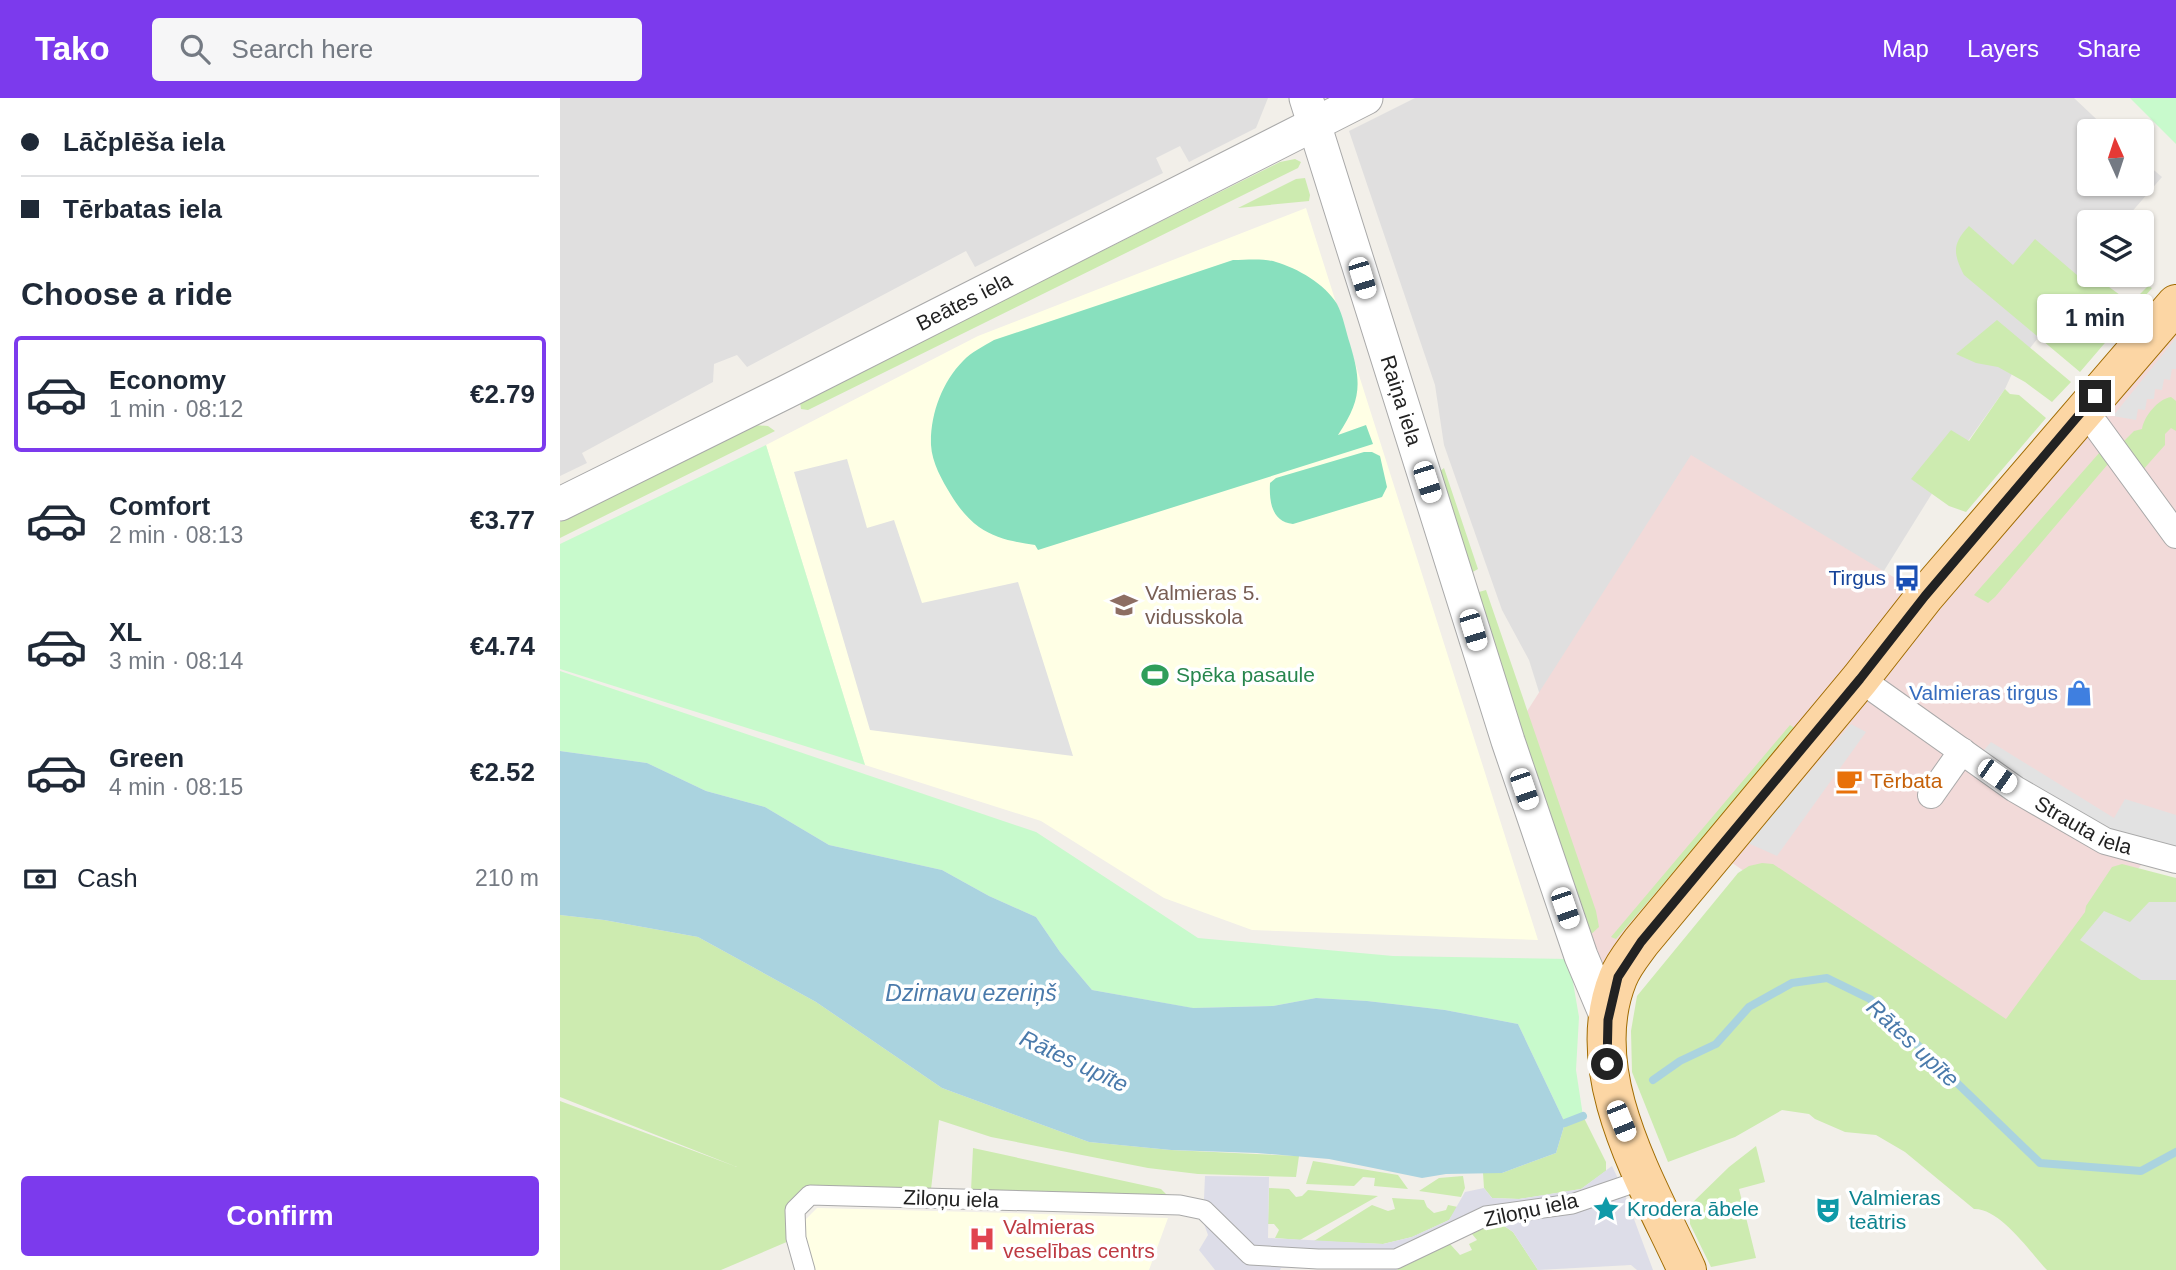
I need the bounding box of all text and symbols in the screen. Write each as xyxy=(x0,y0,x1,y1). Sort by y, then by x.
search box xyxy=(152,18,642,81)
text: Tako xyxy=(35,30,110,67)
icon: search xyxy=(176,30,214,68)
text: Search here xyxy=(232,34,373,64)
text: Map xyxy=(1882,35,1929,62)
text: Layers xyxy=(1967,35,2039,62)
text: Share xyxy=(2077,35,2141,62)
north arrow xyxy=(2077,119,2154,196)
map controls xyxy=(2077,119,2154,287)
text: Lāčplēša iela xyxy=(63,127,225,157)
text: Tērbatas iela xyxy=(63,194,222,224)
button: layers xyxy=(2077,210,2154,287)
car xyxy=(1346,255,1379,301)
street label: Beātes iela xyxy=(912,267,1016,335)
text: Choose a ride xyxy=(21,276,233,312)
callout: 1 min xyxy=(2037,294,2153,344)
text: 1 min xyxy=(2065,305,2125,331)
street label: Raiņa iela xyxy=(1377,352,1427,449)
icon: car xyxy=(25,363,88,426)
text: Economy xyxy=(109,365,226,395)
text: €2.79 xyxy=(470,379,535,409)
route end xyxy=(2079,380,2111,412)
text: 1 min · 08:12 xyxy=(109,396,243,422)
car xyxy=(1411,459,1444,505)
icon: car xyxy=(25,489,88,552)
text: Comfort xyxy=(109,491,210,521)
text: €3.77 xyxy=(470,505,535,535)
text: 2 min · 08:13 xyxy=(109,522,243,548)
bus stop icon: Tirgus xyxy=(1892,563,1922,593)
place label: Tirgus xyxy=(1828,566,1886,589)
place label: Valmieras 5. vidusskola xyxy=(1145,581,1260,628)
school or university icon: Valmieras 5. vidusskola xyxy=(1109,590,1139,620)
car xyxy=(1457,607,1490,653)
icon: car xyxy=(25,615,88,678)
text: XL xyxy=(109,617,142,647)
text: €4.74 xyxy=(470,631,535,661)
text: 3 min · 08:14 xyxy=(109,648,243,674)
sports icon: Spēka pasaule xyxy=(1140,660,1170,690)
place label: Spēka pasaule xyxy=(1176,663,1315,686)
shop icon: Valmieras tirgus xyxy=(2064,678,2094,708)
place label: Valmieras tirgus xyxy=(1909,681,2058,704)
icon: car xyxy=(25,741,88,804)
text: Green xyxy=(109,743,184,773)
car xyxy=(1974,755,2021,797)
text: €2.52 xyxy=(470,757,535,787)
car xyxy=(1508,766,1541,812)
cafe icon: Tērbata xyxy=(1834,766,1864,796)
place label: Tērbata xyxy=(1870,769,1943,792)
text: 4 min · 08:15 xyxy=(109,774,243,800)
street label: Strauta iela xyxy=(2031,791,2135,859)
icon: cash xyxy=(21,860,59,898)
text: Cash xyxy=(77,863,138,893)
text: 210 m xyxy=(475,865,539,891)
car xyxy=(1549,885,1582,931)
water label: Dzirnavu ezeriņš xyxy=(885,980,1057,1006)
water label: Rātes upīte xyxy=(1862,994,1964,1092)
water label: Rātes upīte xyxy=(1016,1025,1132,1097)
route start xyxy=(1591,1048,1623,1080)
car xyxy=(1604,1098,1639,1144)
button: Confirm xyxy=(21,1176,539,1256)
street label: Ziloņu iela xyxy=(903,1185,1000,1212)
place label: Valmieras teātris xyxy=(1849,1186,1941,1233)
street label: Ziloņu iela xyxy=(1482,1188,1580,1231)
place icon: Krodera ābele xyxy=(1591,1194,1621,1224)
theatre icon: Valmieras teātris xyxy=(1813,1195,1843,1225)
place label: Krodera ābele xyxy=(1627,1197,1759,1220)
place label: Valmieras veselības centrs xyxy=(1003,1215,1155,1262)
hospital icon: Valmieras veselības centrs xyxy=(967,1224,997,1254)

